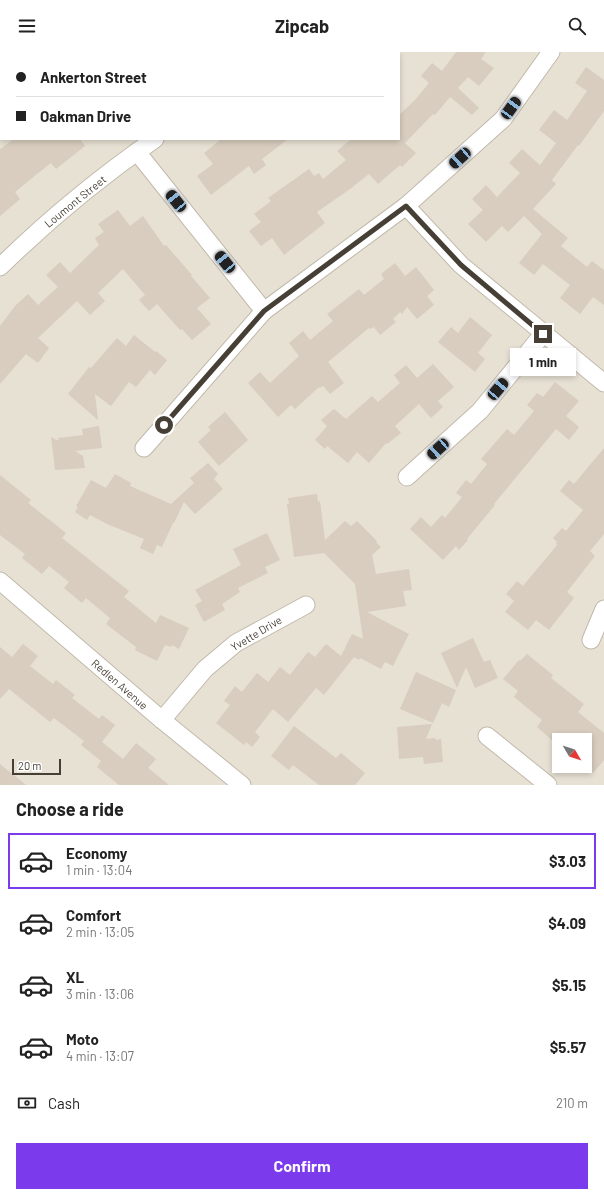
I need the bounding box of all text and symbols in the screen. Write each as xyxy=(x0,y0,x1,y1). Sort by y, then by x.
icon: menu xyxy=(16,15,38,37)
text: Zipcab xyxy=(275,15,329,37)
icon: search xyxy=(566,15,588,37)
text: Ankerton Street xyxy=(40,68,147,86)
car xyxy=(499,95,523,121)
text: Oakman Drive xyxy=(40,107,131,125)
car xyxy=(447,146,473,170)
street label: Loumont Street xyxy=(42,172,108,230)
car xyxy=(164,188,188,214)
car xyxy=(213,249,237,275)
route end xyxy=(534,325,552,343)
callout: 1 min xyxy=(510,348,576,376)
text: 1 min xyxy=(529,354,557,370)
car xyxy=(486,376,510,402)
route start xyxy=(155,416,173,434)
car xyxy=(425,437,451,461)
street label: Yvette Drive xyxy=(228,613,284,653)
street label: Redlen Avenue xyxy=(89,656,151,712)
north arrow xyxy=(552,733,592,773)
map controls xyxy=(552,733,592,773)
scale bar xyxy=(12,757,61,776)
text: 20 m xyxy=(18,759,41,772)
text: Choose a ride xyxy=(16,798,124,820)
icon: car xyxy=(18,843,54,879)
text: Economy xyxy=(66,844,127,862)
text: $3.03 xyxy=(549,852,586,870)
text: 1 min · 13:04 xyxy=(66,862,132,878)
icon: car xyxy=(18,905,54,941)
text: Comfort xyxy=(66,906,121,924)
text: $4.09 xyxy=(548,914,586,932)
text: 2 min · 13:05 xyxy=(66,924,134,940)
icon: car xyxy=(18,967,54,1003)
text: XL xyxy=(66,968,84,986)
text: $5.15 xyxy=(552,976,586,994)
text: 3 min · 13:06 xyxy=(66,986,134,1002)
icon: car xyxy=(18,1029,54,1065)
text: Moto xyxy=(66,1030,99,1048)
text: $5.57 xyxy=(550,1038,586,1056)
text: 4 min · 13:07 xyxy=(66,1048,134,1064)
icon: cash xyxy=(16,1092,38,1114)
text: Cash xyxy=(48,1094,80,1112)
text: 210 m xyxy=(556,1095,588,1111)
button: Confirm xyxy=(16,1143,588,1189)

